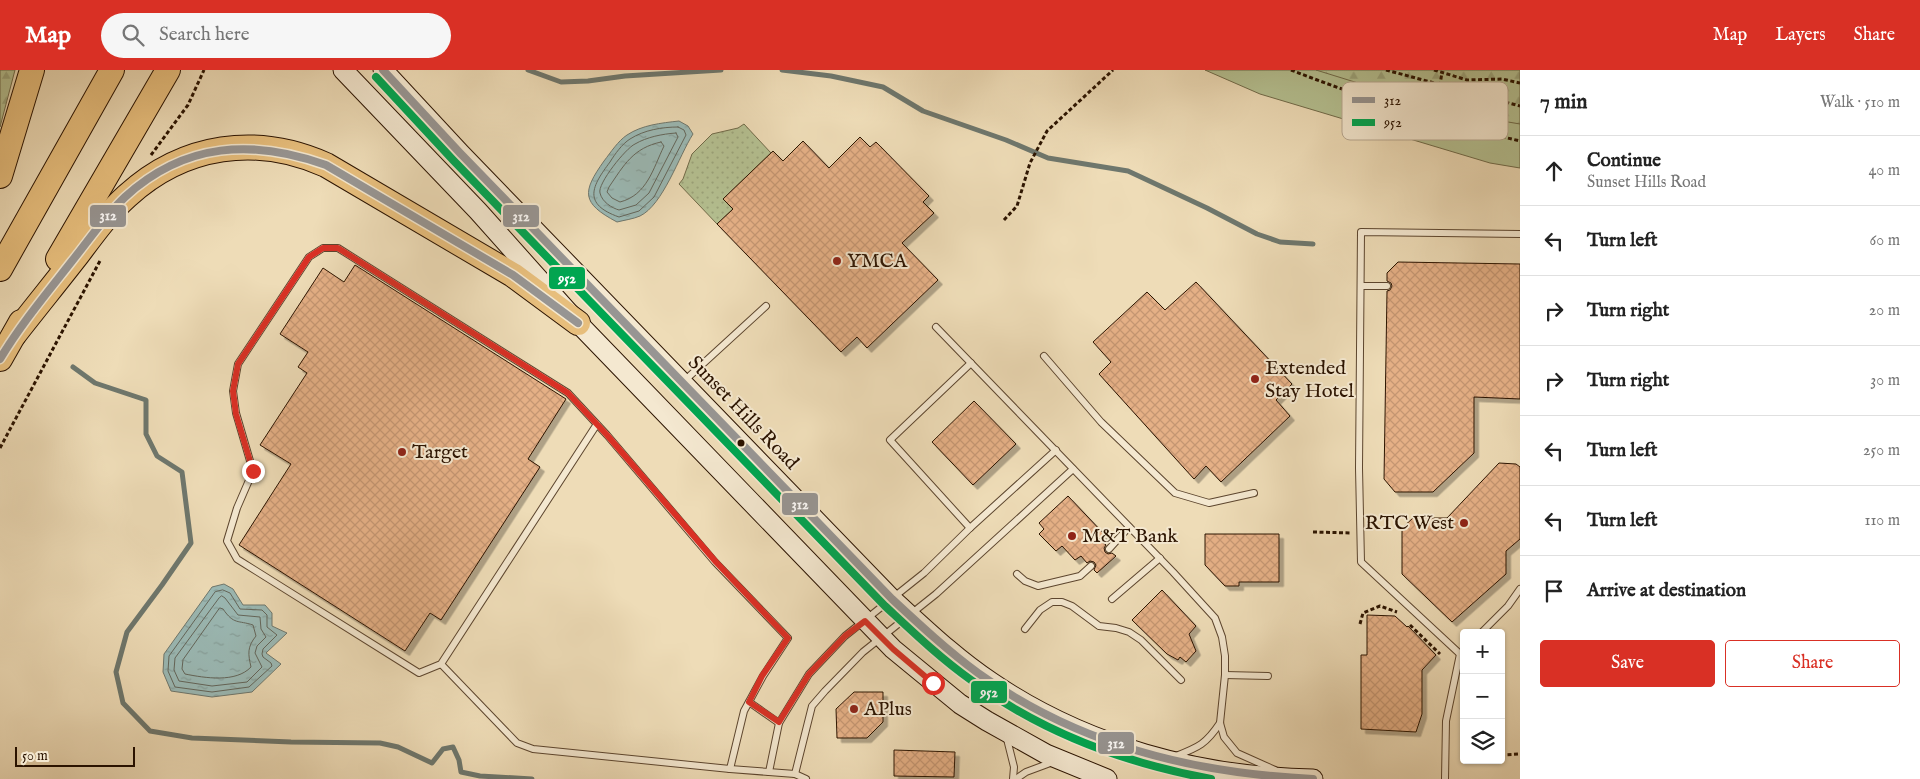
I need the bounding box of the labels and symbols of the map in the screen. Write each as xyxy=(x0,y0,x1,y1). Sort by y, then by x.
legend xyxy=(1342,82,1508,140)
text: 312 xyxy=(1384,92,1401,110)
text: 952 xyxy=(1383,114,1402,132)
line badge: 312 xyxy=(89,204,127,228)
line badge: 312 xyxy=(502,204,540,228)
text: 312 xyxy=(99,207,117,225)
text: 312 xyxy=(512,208,530,226)
place label: YMCA xyxy=(847,249,908,274)
marker: YMCA xyxy=(831,255,843,267)
line badge: 952 xyxy=(548,266,586,290)
text: 952 xyxy=(557,270,576,288)
street label: Sunset Hills Road xyxy=(682,351,804,475)
place label: Extended Stay Hotel xyxy=(1265,356,1354,404)
marker: Extended Stay Hotel xyxy=(1249,373,1261,385)
unlabelled marker xyxy=(736,438,746,448)
place label: Target xyxy=(412,440,468,465)
marker: Target xyxy=(396,446,408,458)
route end xyxy=(242,460,265,483)
line badge: 312 xyxy=(781,492,819,516)
text: 312 xyxy=(791,496,809,514)
place label: RTC West xyxy=(1365,511,1454,536)
marker: RTC West xyxy=(1458,517,1470,529)
place label: M&T Bank xyxy=(1082,524,1178,549)
marker: M&T Bank xyxy=(1066,530,1078,542)
route start xyxy=(922,672,945,695)
line badge: 952 xyxy=(970,680,1008,704)
text: 952 xyxy=(979,684,998,702)
place label: APlus xyxy=(863,697,912,722)
marker: APlus xyxy=(848,703,860,715)
line badge: 312 xyxy=(1097,731,1135,755)
text: 312 xyxy=(1107,735,1125,753)
scale bar xyxy=(15,744,135,767)

